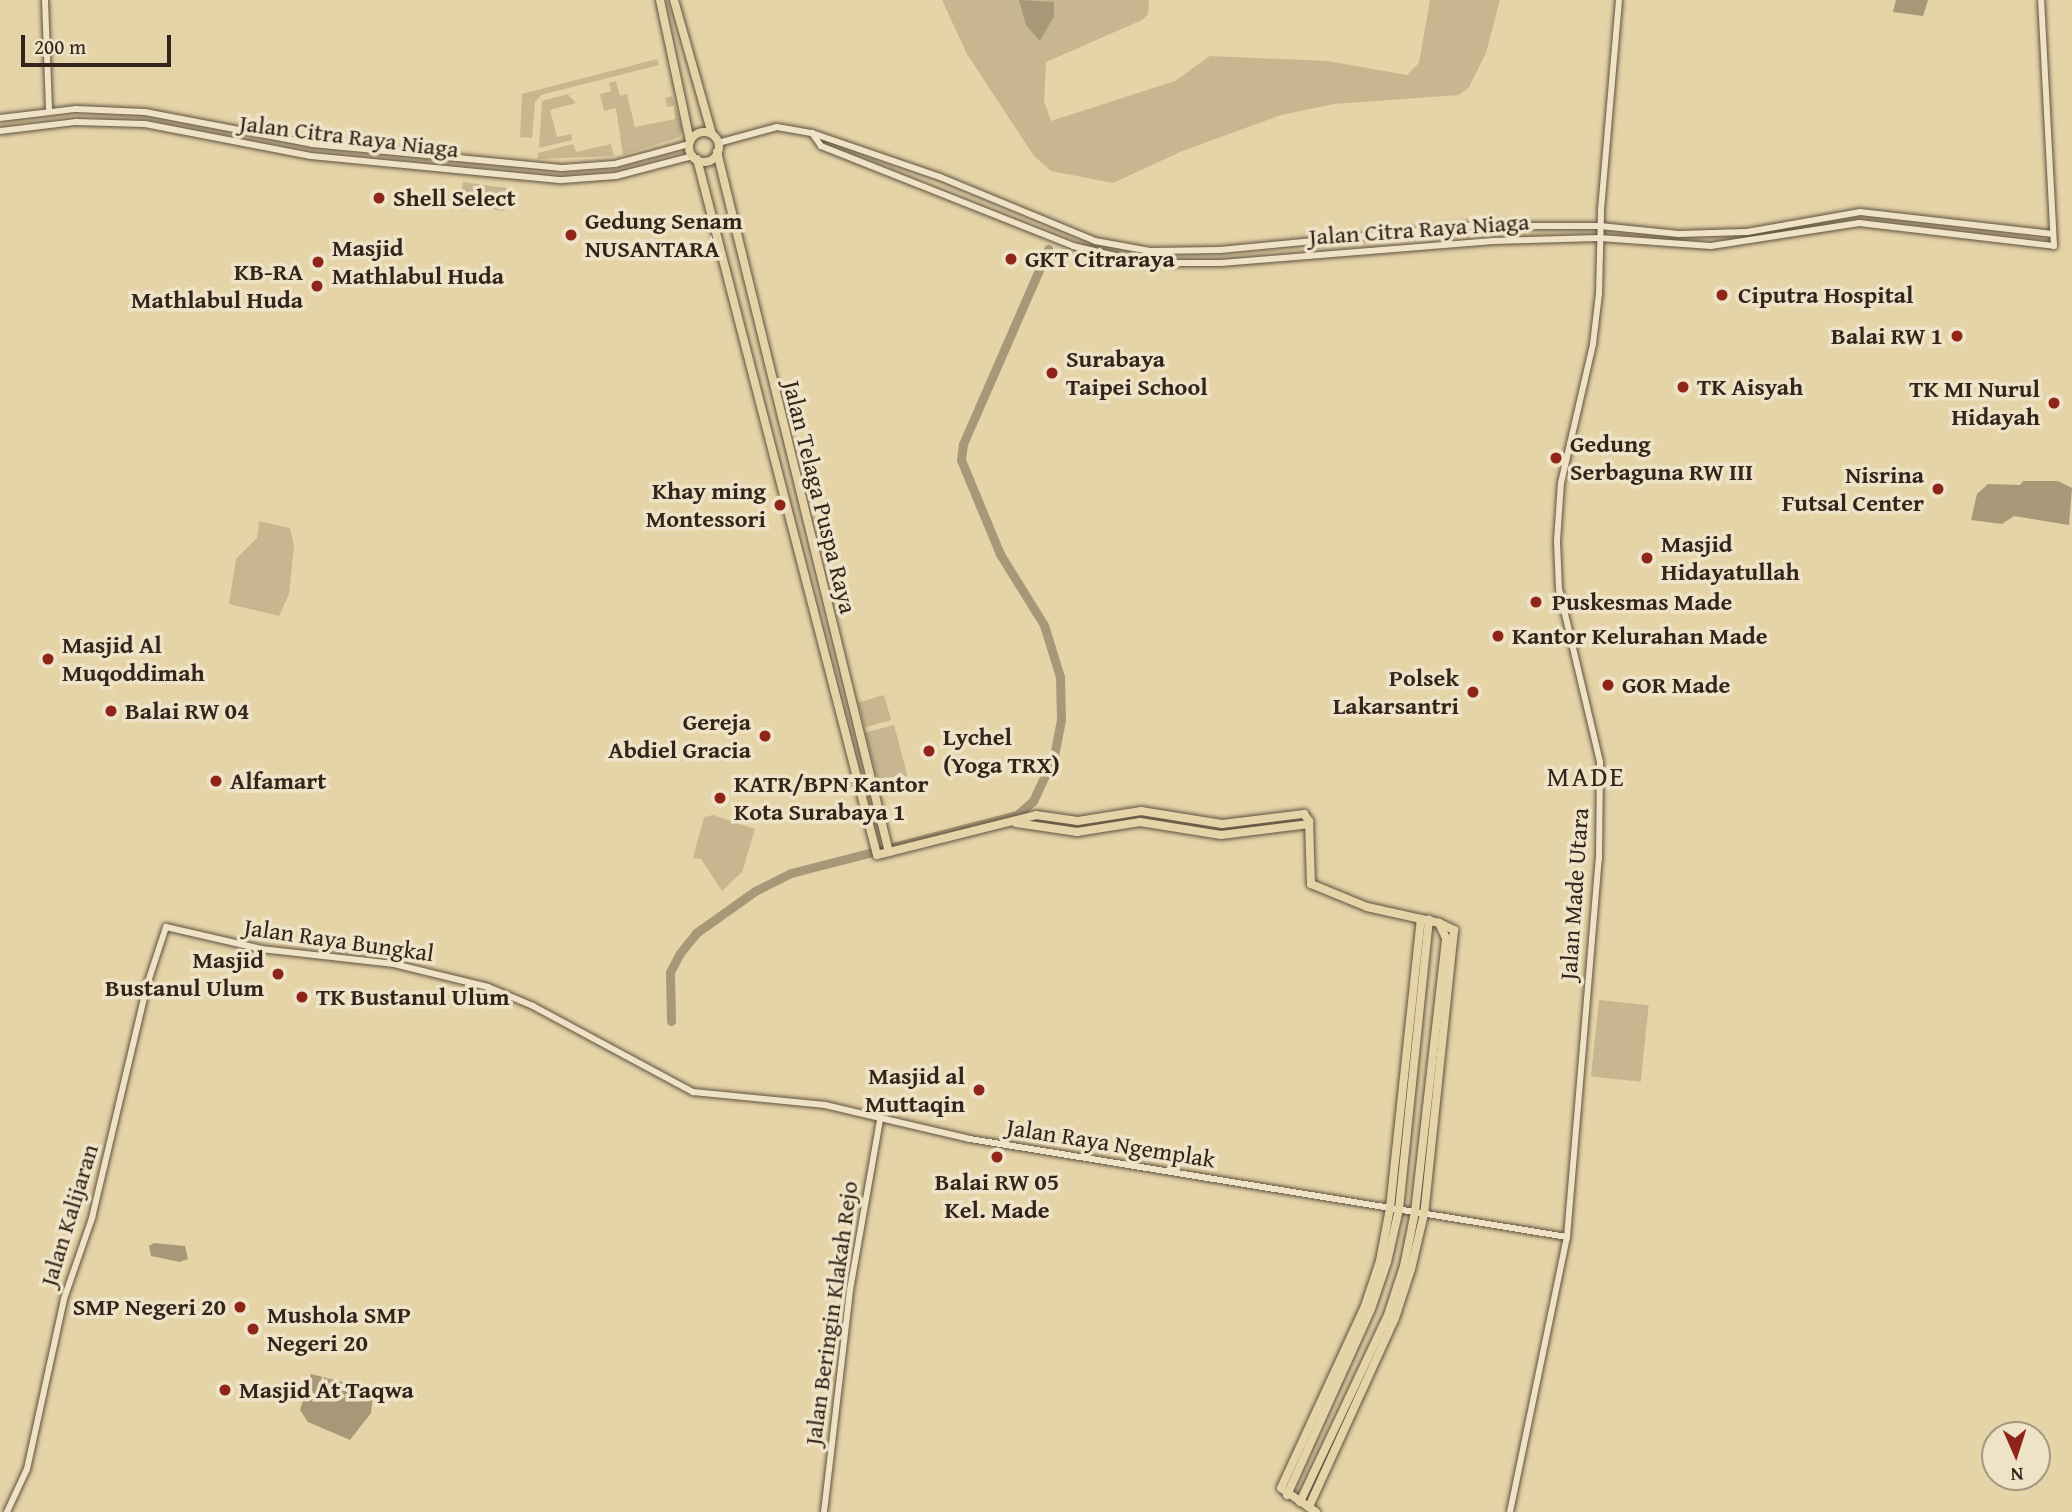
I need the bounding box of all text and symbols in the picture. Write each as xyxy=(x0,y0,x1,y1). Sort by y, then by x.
scale bar xyxy=(24,21,175,65)
text: 200 m xyxy=(34,31,86,62)
street label: Jalan Citra Raya Niaga xyxy=(238,108,460,164)
place label: Shell Select xyxy=(393,184,516,212)
marker: Shell Select xyxy=(371,190,387,206)
place label: Gedung Senam NUSANTARA xyxy=(585,207,742,263)
street label: Jalan Citra Raya Niaga xyxy=(1308,207,1530,251)
marker: Gedung Senam NUSANTARA xyxy=(563,227,579,243)
place label: Masjid Mathlabul Huda xyxy=(332,234,504,290)
place label: GKT Citraraya xyxy=(1025,245,1175,273)
marker: GKT Citraraya xyxy=(1003,251,1019,267)
marker: Masjid Mathlabul Huda xyxy=(310,254,326,270)
place label: KB-RA Mathlabul Huda xyxy=(131,258,303,314)
marker: KB-RA Mathlabul Huda xyxy=(309,278,325,294)
place label: Ciputra Hospital xyxy=(1738,281,1914,309)
marker: Ciputra Hospital xyxy=(1712,285,1732,305)
place label: Balai RW 1 xyxy=(1831,322,1943,350)
marker: Balai RW 1 xyxy=(1949,328,1965,344)
place label: Surabaya Taipei School xyxy=(1066,345,1208,401)
marker: Surabaya Taipei School xyxy=(1044,365,1060,381)
place label: TK Aisyah xyxy=(1697,373,1803,401)
place label: TK MI Nurul Hidayah xyxy=(1909,375,2040,431)
street label: Jalan Telaga Puspa Raya xyxy=(777,377,863,617)
marker: TK Aisyah xyxy=(1675,379,1691,395)
marker: TK MI Nurul Hidayah xyxy=(2046,395,2062,411)
place label: Gedung Serbaguna RW III xyxy=(1570,430,1753,486)
marker: Gedung Serbaguna RW III xyxy=(1548,450,1564,466)
place label: Nisrina Futsal Center xyxy=(1782,461,1924,517)
place label: Khay ming Montessori xyxy=(646,477,766,533)
marker: Nisrina Futsal Center xyxy=(1930,481,1946,497)
marker: Khay ming Montessori xyxy=(772,497,788,513)
place label: Masjid Hidayatullah xyxy=(1661,530,1800,586)
marker: Masjid Hidayatullah xyxy=(1639,550,1655,566)
place label: Puskesmas Made xyxy=(1552,588,1732,616)
marker: Puskesmas Made xyxy=(1526,592,1546,612)
place label: Kantor Kelurahan Made xyxy=(1512,622,1768,650)
marker: Kantor Kelurahan Made xyxy=(1490,628,1506,644)
place label: Masjid Al Muqoddimah xyxy=(62,631,205,687)
marker: Masjid Al Muqoddimah xyxy=(40,651,56,667)
place label: Polsek Lakarsantri xyxy=(1333,664,1459,720)
place label: GOR Made xyxy=(1622,671,1730,699)
marker: GOR Made xyxy=(1600,677,1616,693)
marker: Polsek Lakarsantri xyxy=(1465,684,1481,700)
place label: Balai RW 04 xyxy=(125,697,249,725)
marker: Balai RW 04 xyxy=(103,703,119,719)
place label: Gereja Abdiel Gracia xyxy=(608,708,751,764)
place label: Lychel (Yoga TRX) xyxy=(943,723,1060,779)
marker: Gereja Abdiel Gracia xyxy=(757,728,773,744)
marker: Lychel (Yoga TRX) xyxy=(921,743,937,759)
district label: MADE xyxy=(1547,759,1625,793)
place label: Alfamart xyxy=(230,767,326,795)
place label: KATR/BPN Kantor Kota Surabaya 1 xyxy=(734,770,928,826)
marker: Alfamart xyxy=(208,773,224,789)
marker: KATR/BPN Kantor Kota Surabaya 1 xyxy=(712,790,728,806)
street label: Jalan Made Utara xyxy=(1554,807,1594,981)
street label: Jalan Raya Bungkal xyxy=(242,912,436,968)
place label: Masjid Bustanul Ulum xyxy=(105,946,264,1002)
marker: Masjid Bustanul Ulum xyxy=(270,966,286,982)
place label: TK Bustanul Ulum xyxy=(316,983,510,1011)
marker: TK Bustanul Ulum xyxy=(294,989,310,1005)
place label: Masjid al Muttaqin xyxy=(865,1062,965,1118)
marker: Masjid al Muttaqin xyxy=(971,1082,987,1098)
street label: Jalan Raya Ngemplak xyxy=(1005,1112,1217,1174)
street label: Jalan Kalijaran xyxy=(34,1140,104,1290)
marker: Balai RW 05 Kel. Made xyxy=(989,1149,1005,1165)
place label: Balai RW 05 Kel. Made xyxy=(935,1168,1059,1224)
street label: Jalan Beringin Klakah Rejo xyxy=(798,1179,864,1447)
place label: SMP Negeri 20 xyxy=(73,1293,226,1321)
marker: SMP Negeri 20 xyxy=(232,1299,248,1315)
place label: Mushola SMP Negeri 20 xyxy=(267,1301,411,1357)
marker: Mushola SMP Negeri 20 xyxy=(245,1321,261,1337)
place label: Masjid At Taqwa xyxy=(239,1376,414,1404)
marker: Masjid At Taqwa xyxy=(217,1382,233,1398)
north arrow xyxy=(1981,1421,2051,1491)
text: N xyxy=(2010,1461,2024,1489)

